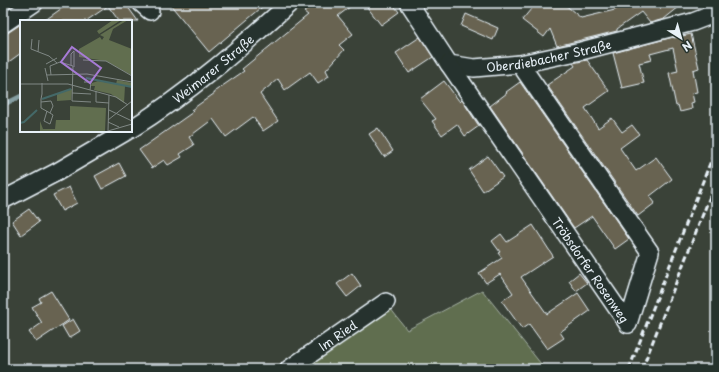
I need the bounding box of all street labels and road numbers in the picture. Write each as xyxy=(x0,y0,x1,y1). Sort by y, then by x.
street label: Weimarer Straße xyxy=(169,30,258,107)
street label: Oberdiebacher Straße xyxy=(485,35,613,76)
street label: Tröbsdorfer Rosenweg xyxy=(548,213,634,327)
street label: Im Ried xyxy=(315,315,361,355)

